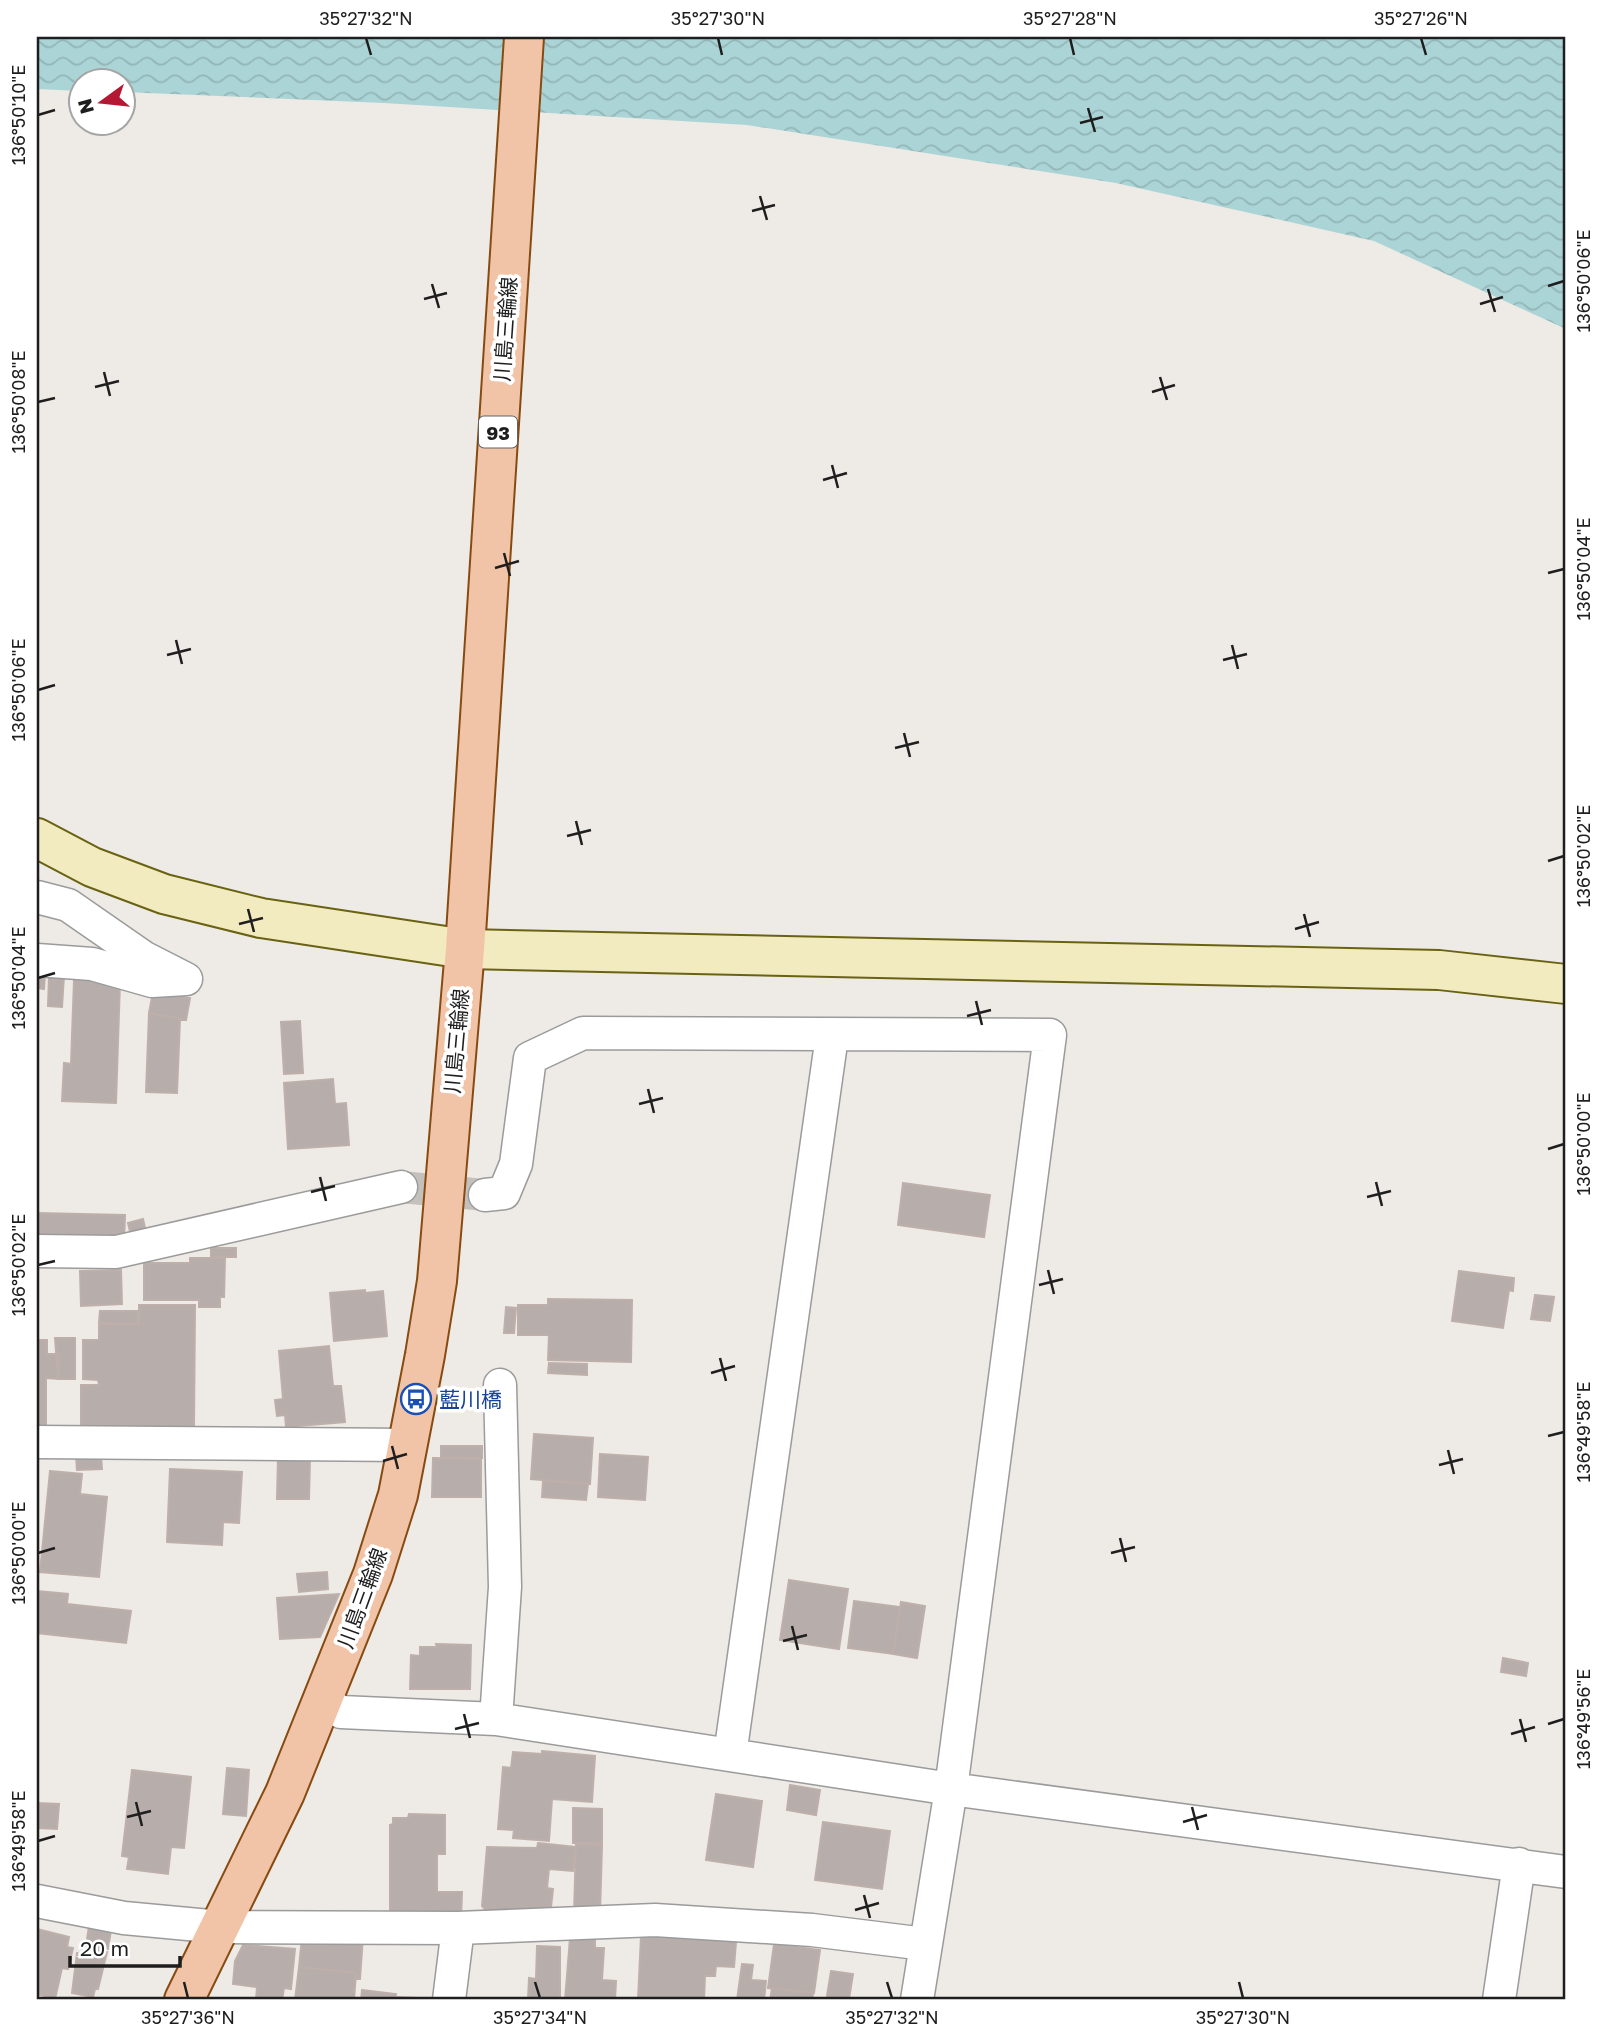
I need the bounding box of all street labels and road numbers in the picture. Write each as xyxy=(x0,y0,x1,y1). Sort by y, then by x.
street label: 川島三輪線 xyxy=(488,276,522,382)
road number: 93 xyxy=(479,416,517,448)
street label: 川島三輪線 xyxy=(438,988,474,1094)
street label: 川島三輪線 xyxy=(332,1544,392,1652)

